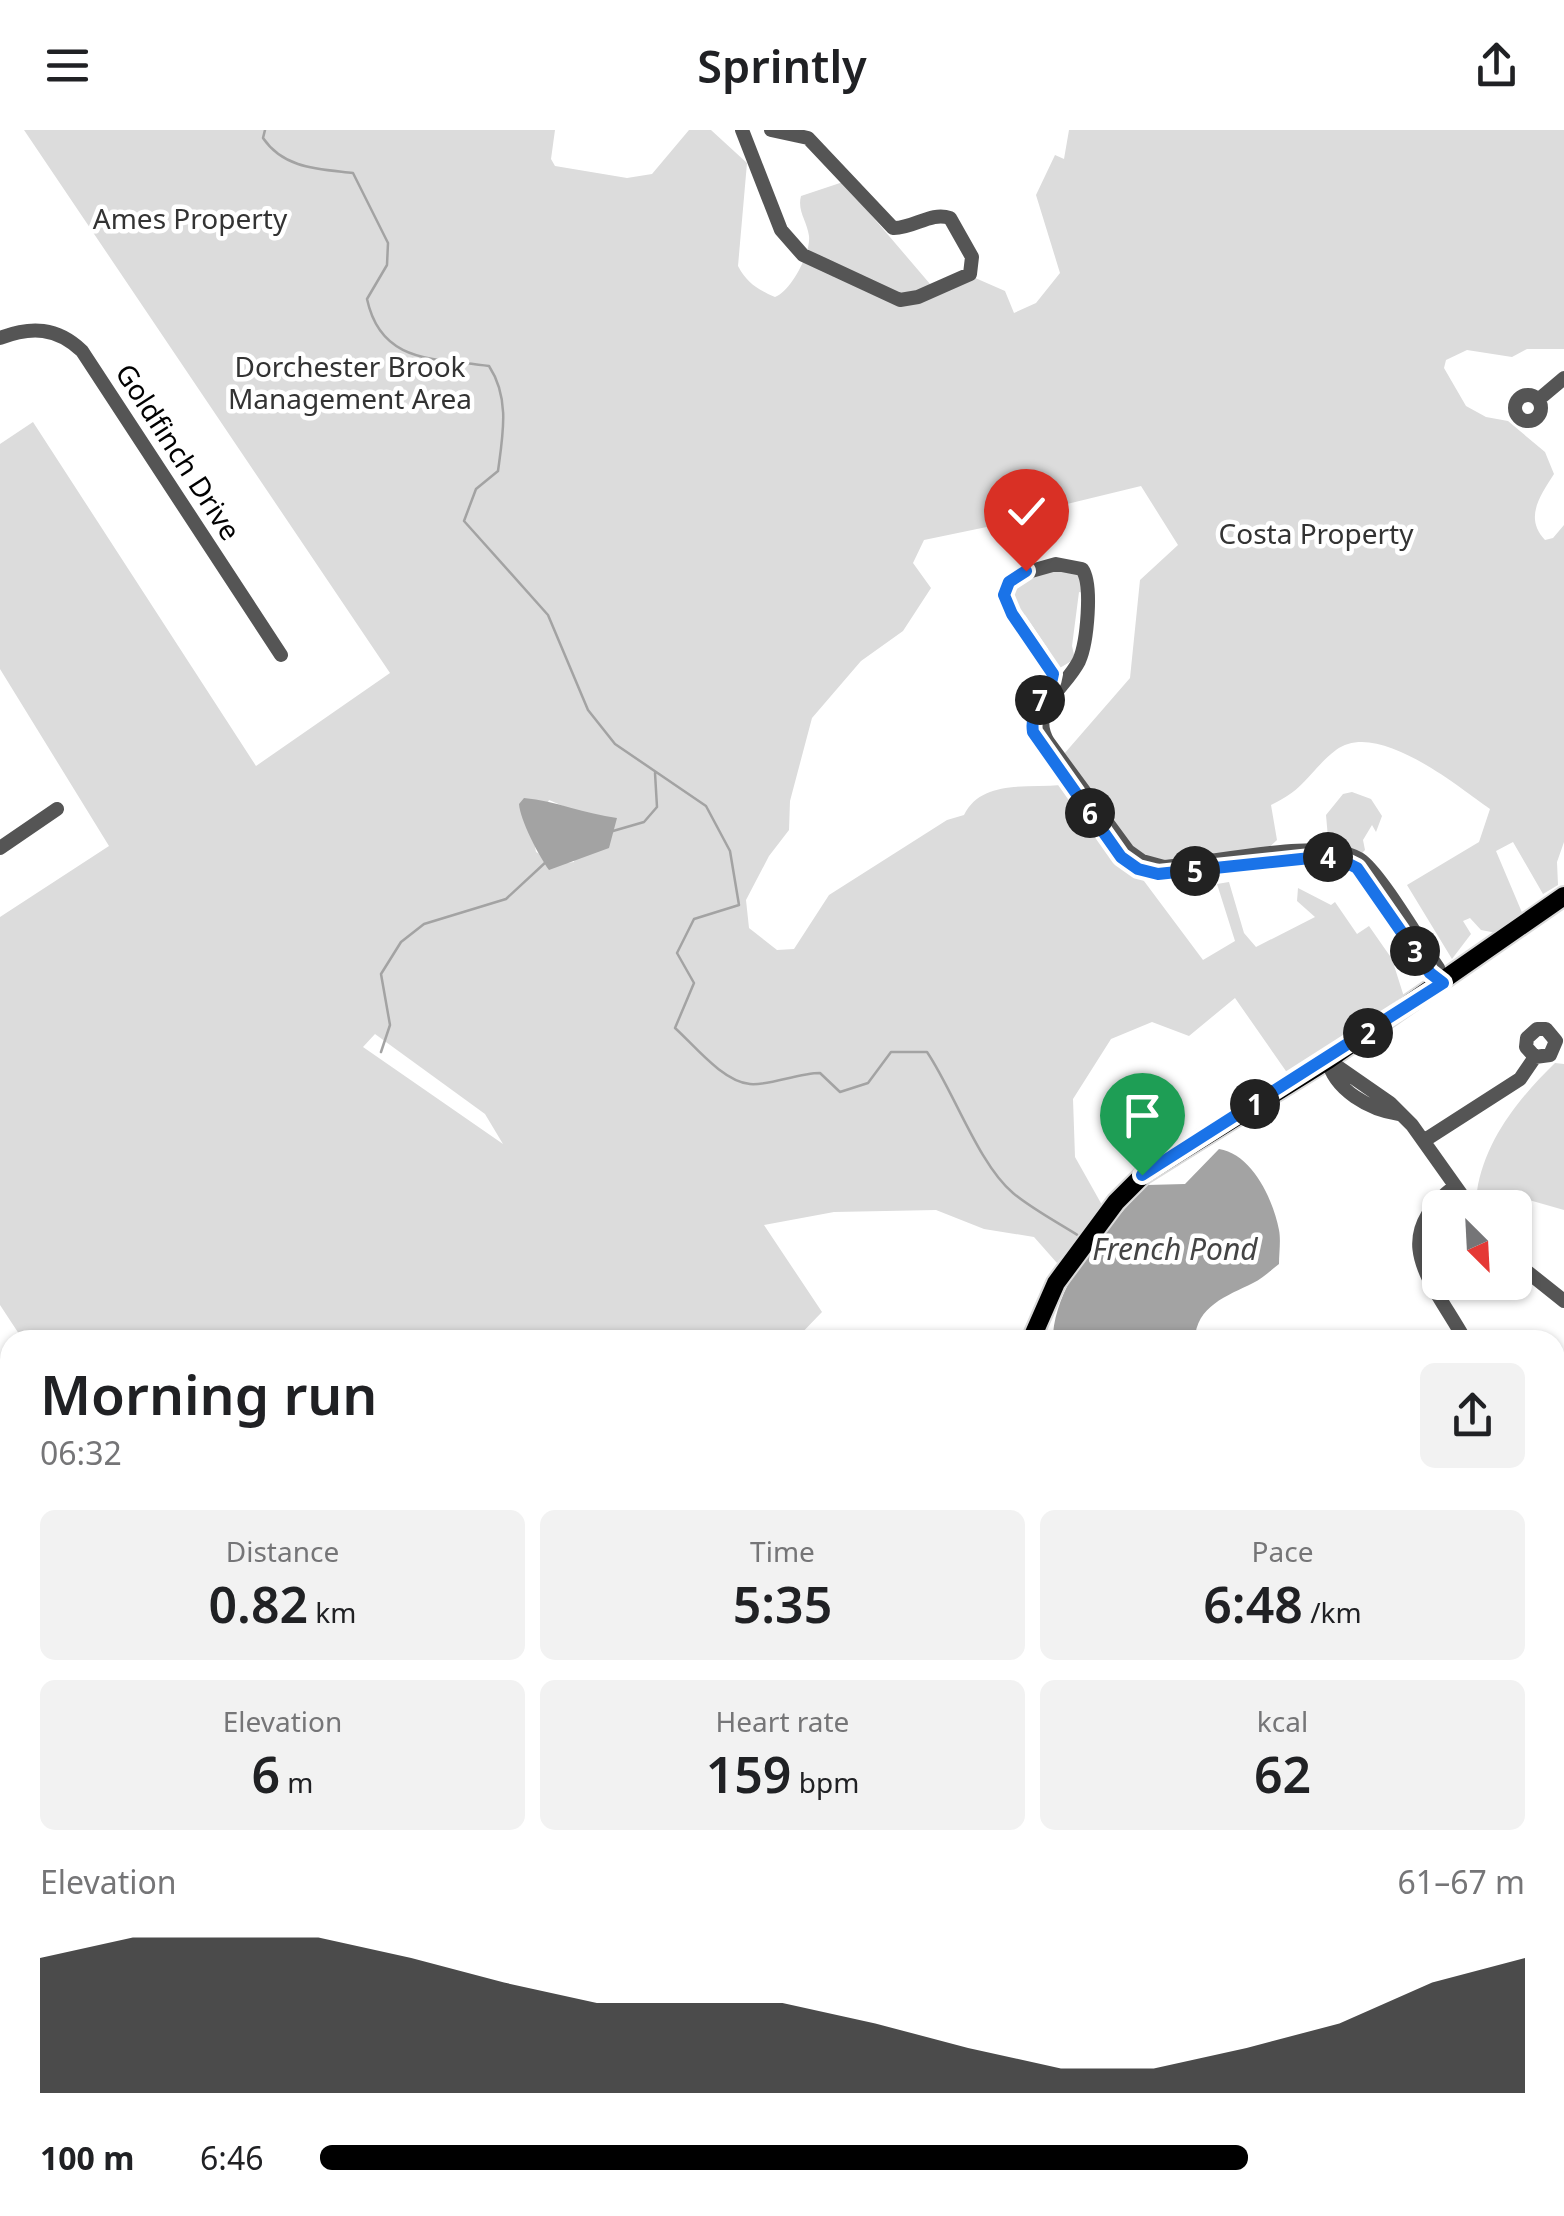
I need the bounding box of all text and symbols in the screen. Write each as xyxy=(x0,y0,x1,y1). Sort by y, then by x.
text: Sprintly xyxy=(697,35,867,96)
icon: menu xyxy=(40,38,95,93)
icon: share xyxy=(1469,38,1524,93)
park label: Ames Property xyxy=(93,199,288,237)
park label: Dorchester Brook Management Area xyxy=(228,347,472,417)
street label: Goldfinch Drive xyxy=(108,356,250,547)
pin xyxy=(984,469,1069,572)
icon: check xyxy=(999,484,1054,539)
park label: Costa Property xyxy=(1219,514,1414,552)
pin: 7 xyxy=(1015,675,1065,725)
text: 7 xyxy=(1032,681,1048,719)
pin: 6 xyxy=(1065,788,1115,838)
text: 6 xyxy=(1082,794,1098,832)
pin: 4 xyxy=(1303,832,1353,882)
text: 4 xyxy=(1320,838,1336,876)
pin: 5 xyxy=(1170,846,1220,896)
text: 5 xyxy=(1187,852,1203,890)
pin: 3 xyxy=(1390,926,1440,976)
text: 3 xyxy=(1407,932,1423,970)
pin: 2 xyxy=(1343,1008,1393,1058)
text: 2 xyxy=(1360,1014,1376,1052)
pin xyxy=(1100,1073,1185,1176)
pin: 1 xyxy=(1230,1079,1280,1129)
text: 1 xyxy=(1247,1085,1263,1123)
icon: arrive xyxy=(1115,1088,1170,1143)
north arrow xyxy=(1422,1190,1532,1300)
map controls xyxy=(1422,1190,1532,1300)
water label: French Pond xyxy=(1092,1228,1258,1269)
text: Morning run xyxy=(40,1356,377,1431)
button: share xyxy=(1420,1363,1525,1468)
text: 06:32 xyxy=(40,1431,122,1474)
text: Distance xyxy=(226,1532,339,1570)
text: Time xyxy=(750,1532,815,1570)
text: Pace xyxy=(1252,1532,1313,1570)
text: 0.82 xyxy=(208,1570,308,1638)
text: 5:35 xyxy=(733,1570,832,1638)
text: 6:48 xyxy=(1203,1570,1303,1638)
text: km xyxy=(308,1593,357,1631)
text: /km xyxy=(1303,1593,1362,1631)
text: Elevation xyxy=(223,1702,342,1740)
text: Heart rate xyxy=(716,1702,849,1740)
text: kcal xyxy=(1257,1702,1308,1740)
text: 6 xyxy=(251,1740,280,1808)
text: 159 xyxy=(706,1740,791,1808)
text: 62 xyxy=(1254,1740,1311,1808)
text: m xyxy=(280,1763,314,1801)
text: bpm xyxy=(791,1763,859,1801)
text: Elevation xyxy=(40,1860,177,1903)
text: 61–67 m xyxy=(1398,1860,1525,1903)
text: 100 m xyxy=(40,2136,134,2179)
text: 6:46 xyxy=(200,2136,264,2179)

